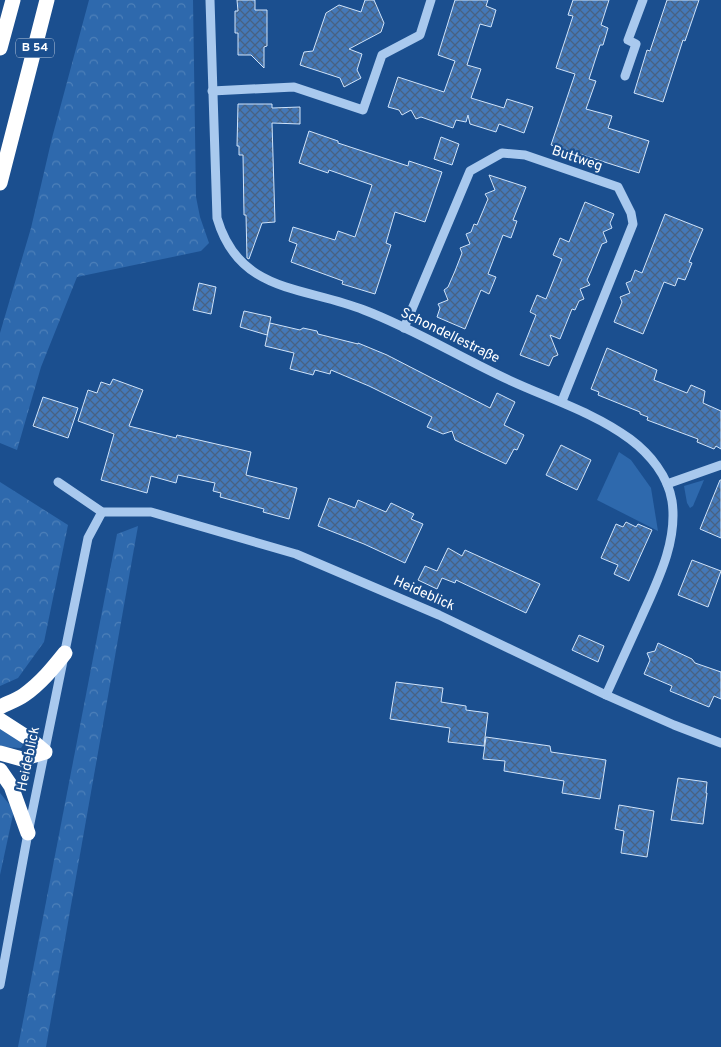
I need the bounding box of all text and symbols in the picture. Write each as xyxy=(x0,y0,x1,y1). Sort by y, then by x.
road number: B 54 xyxy=(16,38,54,58)
street label: Buttweg xyxy=(549,142,605,176)
street label: Schondellestraße xyxy=(398,305,502,367)
street label: Heideblick xyxy=(390,573,458,615)
street label: Heideblick xyxy=(14,725,44,793)

